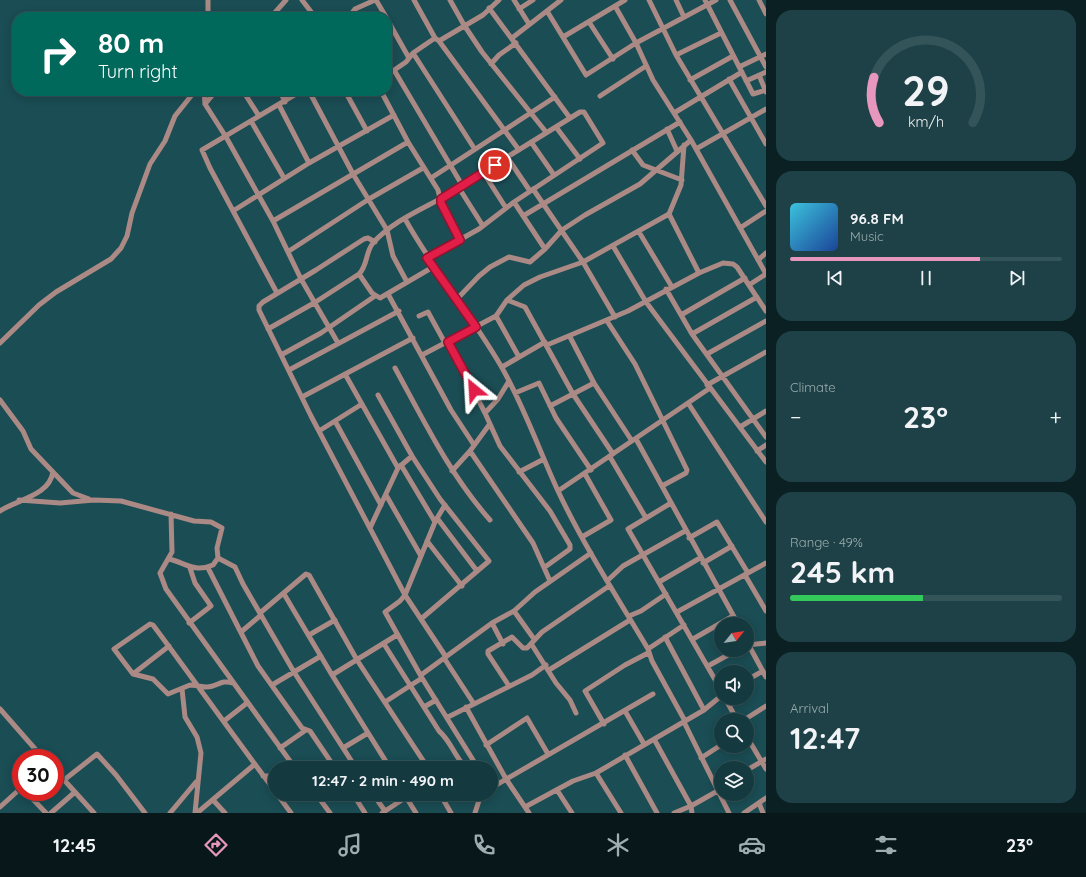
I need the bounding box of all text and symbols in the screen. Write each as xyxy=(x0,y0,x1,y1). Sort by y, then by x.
text: 80 m xyxy=(98,25,164,60)
icon: right xyxy=(32,28,84,80)
text: Turn right xyxy=(98,60,178,83)
text: 29 xyxy=(902,64,950,116)
text: km/h xyxy=(908,113,944,131)
pin xyxy=(478,148,512,182)
icon: arrive xyxy=(484,154,506,176)
text: 96.8 FM xyxy=(850,209,904,228)
text: Music xyxy=(850,228,884,244)
icon: previous xyxy=(824,267,846,289)
icon: pause xyxy=(915,267,937,289)
icon: next xyxy=(1006,267,1028,289)
position arrow xyxy=(453,369,495,411)
text: Climate xyxy=(790,379,836,395)
text: 23° xyxy=(903,398,948,436)
text: − xyxy=(790,403,801,431)
text: + xyxy=(1050,403,1062,431)
text: Range · 49% xyxy=(790,534,863,550)
text: 245 km xyxy=(790,553,895,591)
north arrow xyxy=(714,617,754,657)
map controls xyxy=(714,617,754,801)
button: sound xyxy=(714,665,754,705)
text: Arrival xyxy=(790,700,829,716)
button: search xyxy=(714,713,754,753)
text: 12:47 xyxy=(790,719,860,757)
speed limit sign: 30 xyxy=(12,749,64,801)
button: layers xyxy=(714,761,754,801)
text: 12:47 · 2 min · 490 m xyxy=(312,771,454,790)
icon: directions xyxy=(202,831,230,859)
icon: music xyxy=(336,831,364,859)
icon: phone xyxy=(470,831,498,859)
icon: climate xyxy=(604,831,632,859)
icon: car xyxy=(738,831,766,859)
icon: filters xyxy=(872,831,900,859)
text: 12:45 xyxy=(53,834,96,857)
text: 23° xyxy=(1006,834,1033,857)

